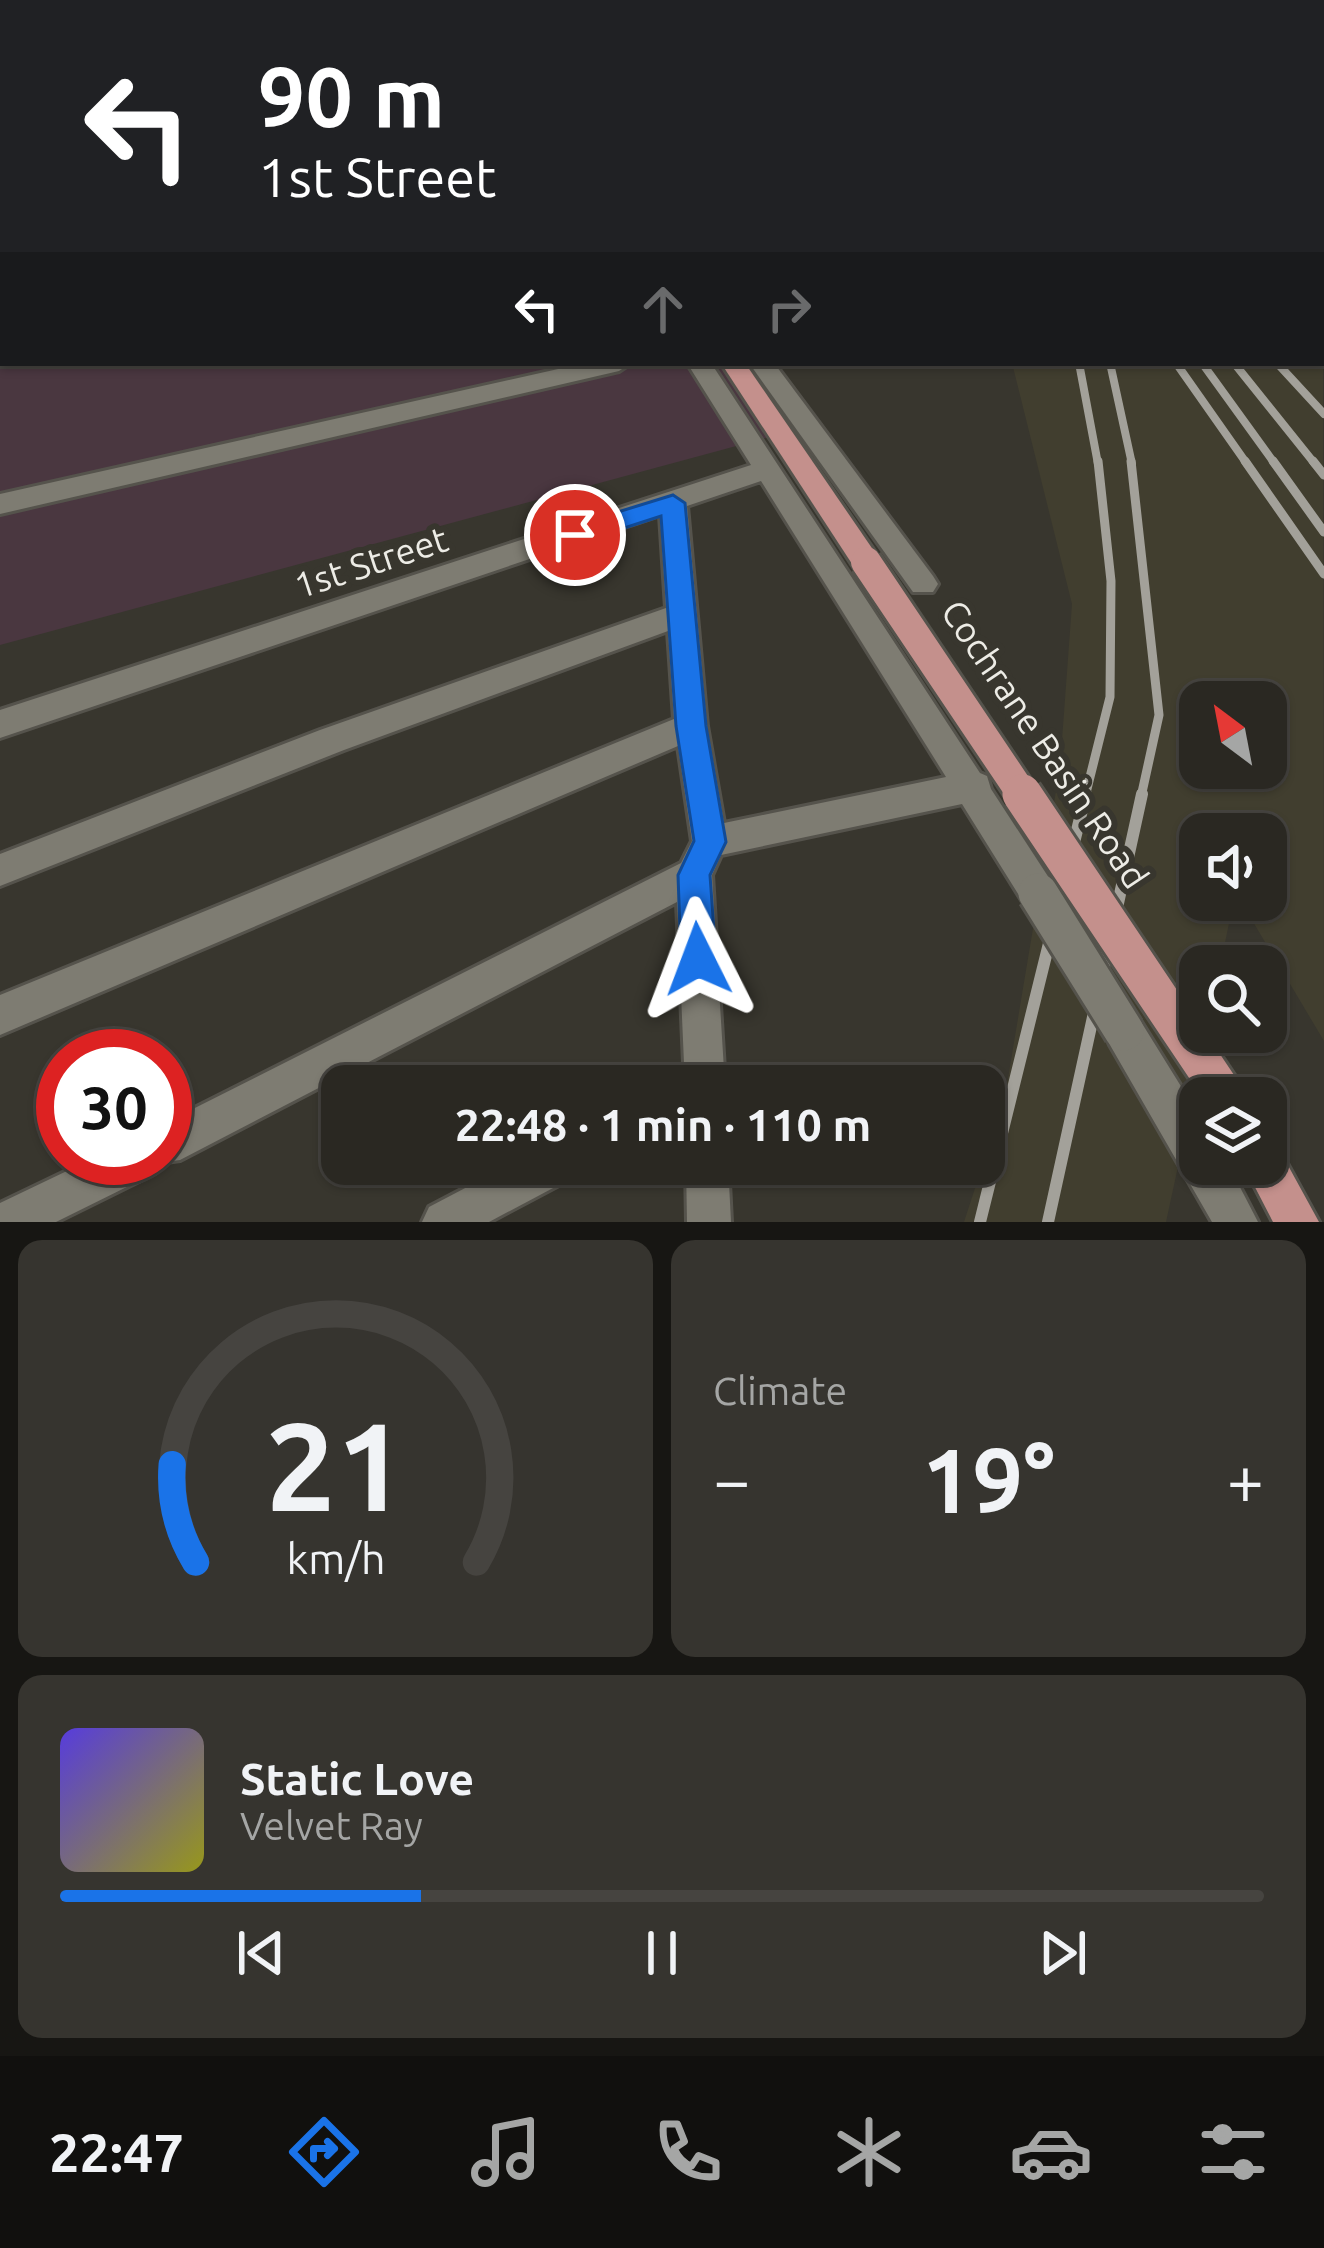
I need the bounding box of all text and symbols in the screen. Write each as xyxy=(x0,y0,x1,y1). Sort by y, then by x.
icon: left xyxy=(60,48,216,204)
text: 90 m xyxy=(258,49,445,143)
text: 1st Street xyxy=(258,147,496,207)
icon: left xyxy=(504,276,570,342)
icon: ahead xyxy=(630,276,696,342)
icon: right xyxy=(756,276,822,342)
pin xyxy=(524,484,626,586)
icon: arrive xyxy=(542,502,608,568)
street label: 1st Street xyxy=(289,517,453,606)
street label: Cochrane Basin Road xyxy=(934,592,1157,896)
north arrow xyxy=(1179,681,1287,789)
map controls xyxy=(1179,681,1287,1185)
button: sound xyxy=(1179,813,1287,921)
position arrow xyxy=(635,896,761,1022)
button: search xyxy=(1179,945,1287,1053)
speed limit sign: 30 xyxy=(36,1029,192,1185)
button: layers xyxy=(1179,1077,1287,1185)
text: 22:48 · 1 min · 110 m xyxy=(455,1099,871,1150)
text: Climate xyxy=(713,1369,847,1412)
text: 21 xyxy=(265,1395,406,1535)
text: 19° xyxy=(922,1429,1055,1530)
text: − xyxy=(713,1442,750,1516)
text: + xyxy=(1227,1442,1264,1516)
text: km/h xyxy=(286,1533,385,1581)
text: Static Love xyxy=(240,1753,474,1804)
text: Velvet Ray xyxy=(240,1804,423,1847)
icon: previous xyxy=(228,1920,294,1986)
icon: pause xyxy=(629,1920,695,1986)
icon: next xyxy=(1030,1920,1096,1986)
icon: directions xyxy=(282,2110,366,2194)
icon: music xyxy=(464,2110,548,2194)
icon: phone xyxy=(646,2110,730,2194)
icon: climate xyxy=(827,2110,911,2194)
icon: car xyxy=(1009,2110,1093,2194)
icon: filters xyxy=(1191,2110,1275,2194)
text: 22:47 xyxy=(49,2122,184,2182)

